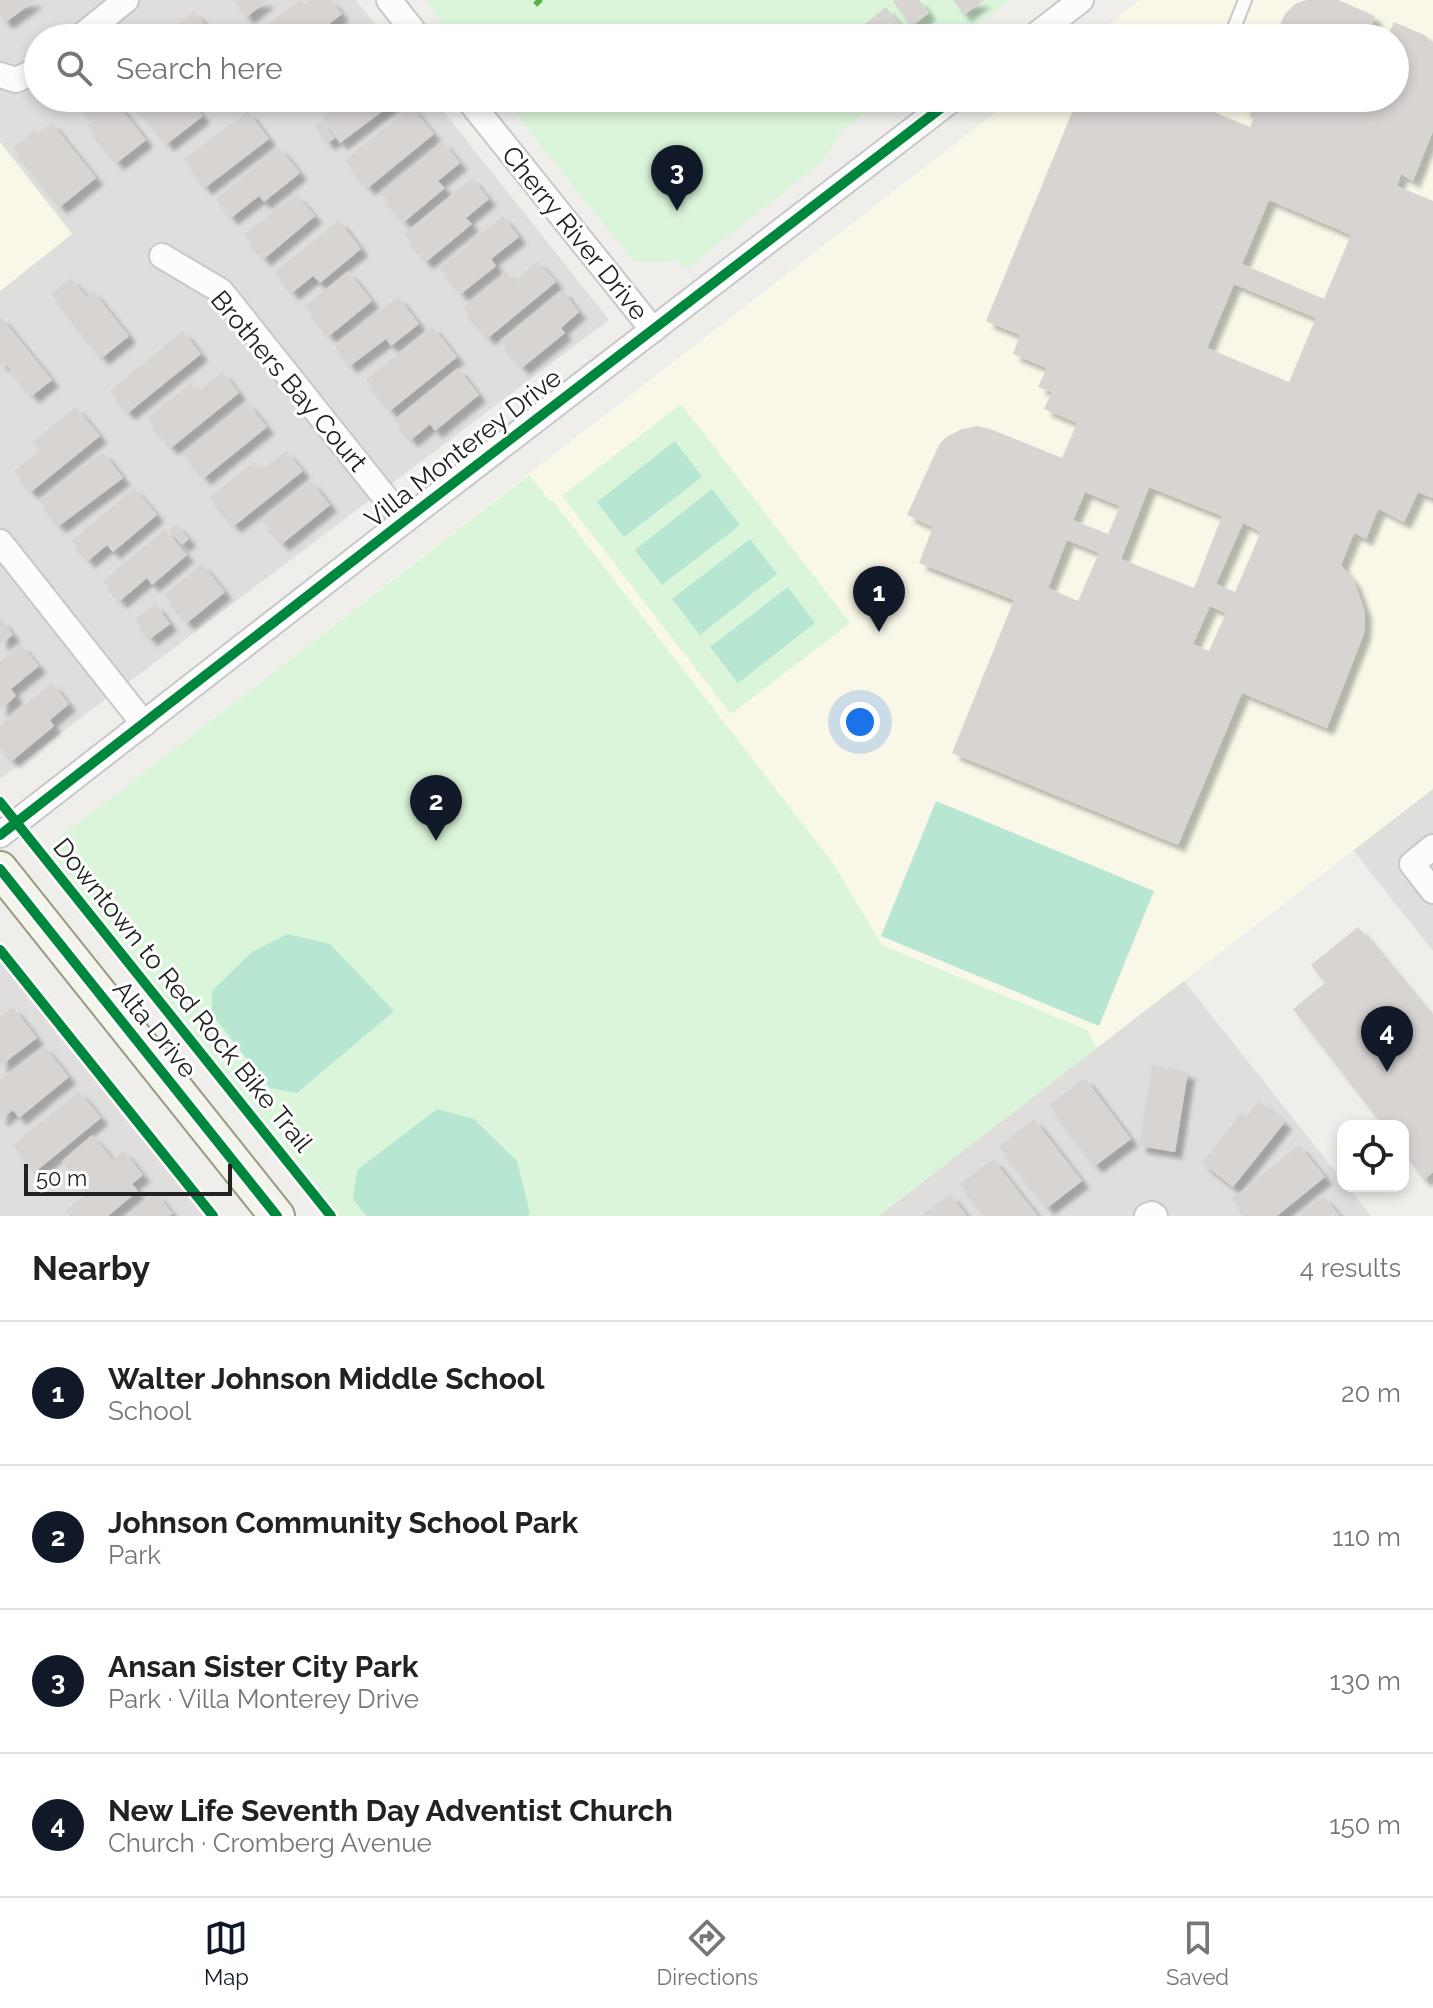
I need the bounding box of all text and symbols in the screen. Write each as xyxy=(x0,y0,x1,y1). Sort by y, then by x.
search box xyxy=(24,24,1409,112)
icon: search xyxy=(52,46,96,90)
text: Search here xyxy=(116,51,283,86)
street label: Cherry River Drive xyxy=(496,140,654,326)
pin: 3 xyxy=(651,145,703,211)
street label: Brothers Bay Court xyxy=(205,285,373,478)
street label: Villa Monterey Drive xyxy=(359,362,567,534)
pin: 1 xyxy=(853,566,905,632)
your location xyxy=(840,702,880,742)
pin: 2 xyxy=(410,775,462,841)
street label: Downtown to Red Rock Bike Trail xyxy=(47,832,319,1159)
street label: Alta Drive xyxy=(107,974,203,1084)
pin: 4 xyxy=(1361,1006,1413,1072)
map controls xyxy=(1337,1120,1409,1192)
button: locate xyxy=(1337,1120,1409,1192)
scale bar xyxy=(24,1160,232,1196)
text: 50 m xyxy=(36,1165,87,1191)
text: Nearby xyxy=(32,1248,150,1288)
text: 4 results xyxy=(1300,1253,1401,1283)
text: Walter Johnson Middle School xyxy=(108,1361,545,1396)
text: 1 xyxy=(52,1378,64,1408)
text: 20 m xyxy=(1341,1378,1401,1408)
text: School xyxy=(108,1396,191,1426)
text: Johnson Community School Park xyxy=(108,1505,578,1540)
text: 2 xyxy=(51,1522,65,1552)
text: 110 m xyxy=(1332,1522,1401,1552)
text: Park xyxy=(108,1540,161,1570)
text: Ansan Sister City Park xyxy=(108,1649,419,1684)
text: 3 xyxy=(51,1666,65,1696)
text: 130 m xyxy=(1330,1666,1401,1696)
text: Park · Villa Monterey Drive xyxy=(108,1684,419,1714)
text: New Life Seventh Day Adventist Church xyxy=(108,1793,673,1828)
text: 4 xyxy=(51,1810,65,1840)
text: 150 m xyxy=(1329,1810,1401,1840)
text: Church · Cromberg Avenue xyxy=(108,1828,432,1858)
tab: Map xyxy=(204,1916,249,1990)
tab: Directions xyxy=(657,1916,758,1990)
tab: Saved xyxy=(1166,1916,1229,1990)

